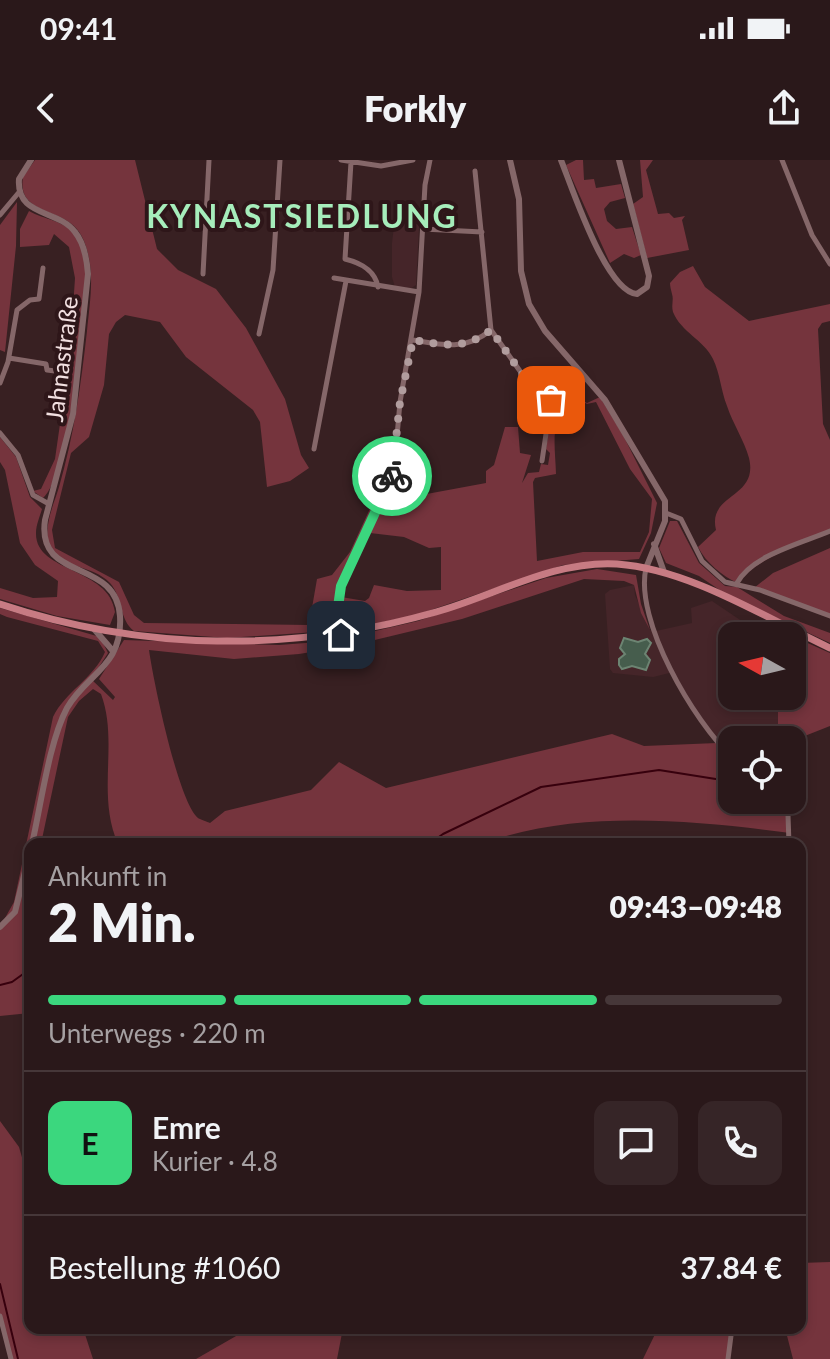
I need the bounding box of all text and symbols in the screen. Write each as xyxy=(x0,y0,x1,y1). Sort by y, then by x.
text: 09:41 xyxy=(40,10,117,46)
icon: back xyxy=(24,86,68,130)
text: Forkly xyxy=(364,86,466,130)
icon: share xyxy=(762,86,806,130)
district label: KYNASTSIEDLUNG xyxy=(146,196,458,235)
street label: Jahnastraße xyxy=(39,295,83,423)
pin xyxy=(517,366,585,434)
icon: bag xyxy=(529,378,573,422)
courier xyxy=(352,436,432,516)
icon: bike xyxy=(370,454,414,498)
pin xyxy=(307,601,375,669)
icon: home xyxy=(319,613,363,657)
north arrow xyxy=(718,622,806,710)
map controls xyxy=(718,622,806,814)
button: locate xyxy=(718,726,806,814)
text: Ankunft in xyxy=(48,860,167,892)
text: 09:43–09:48 xyxy=(609,888,782,924)
text: 2 Min. xyxy=(48,891,196,953)
text: Unterwegs · 220 m xyxy=(48,1017,266,1049)
button: chat xyxy=(594,1101,678,1185)
button: phone xyxy=(698,1101,782,1185)
text: Emre xyxy=(152,1109,221,1145)
text: E xyxy=(81,1125,99,1161)
text: Kurier · 4.8 xyxy=(152,1145,278,1177)
text: Bestellung #1060 xyxy=(48,1249,280,1285)
text: 37.84 € xyxy=(681,1249,782,1285)

